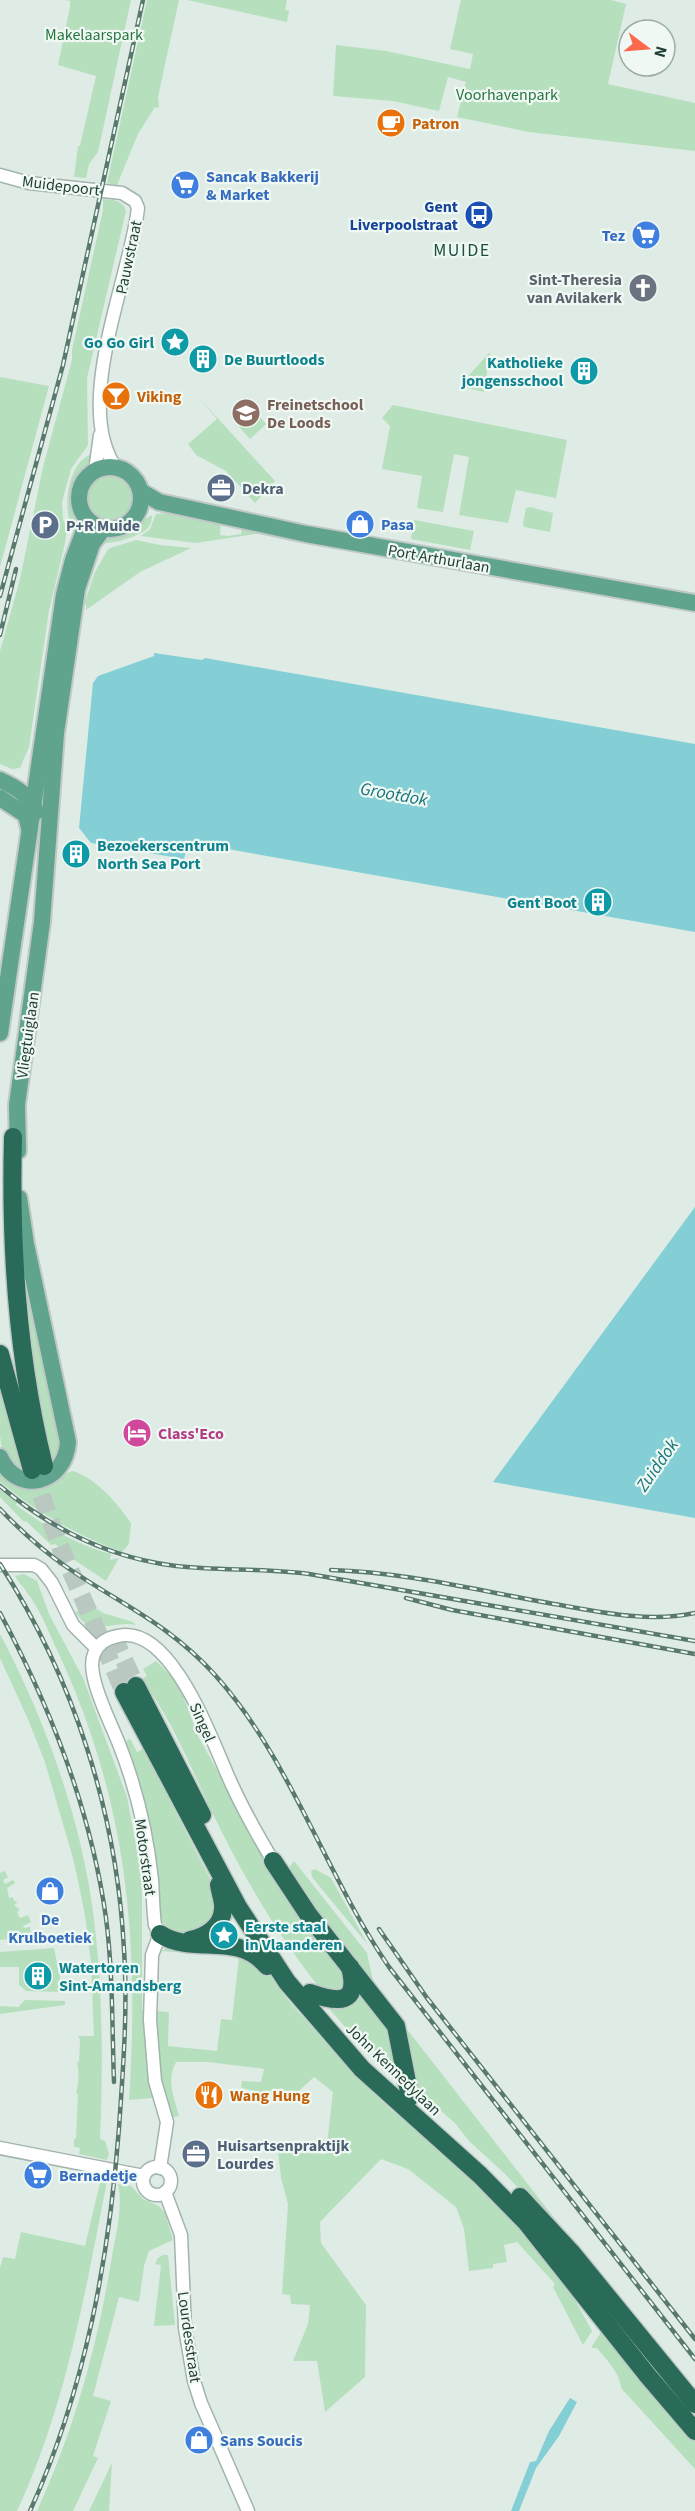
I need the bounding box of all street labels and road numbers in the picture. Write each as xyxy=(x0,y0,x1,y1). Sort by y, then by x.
street label: Muidepoort xyxy=(21,170,102,202)
street label: Pauwstraat xyxy=(110,218,148,296)
street label: Port Arthurlaan xyxy=(386,539,491,579)
street label: Vliegtuiglaan xyxy=(11,990,45,1080)
street label: Singel xyxy=(184,1699,220,1746)
street label: Motorstraat xyxy=(129,1817,161,1898)
street label: John Kennedylaan xyxy=(341,2018,446,2121)
street label: Lourdesstraat xyxy=(172,2290,206,2385)

